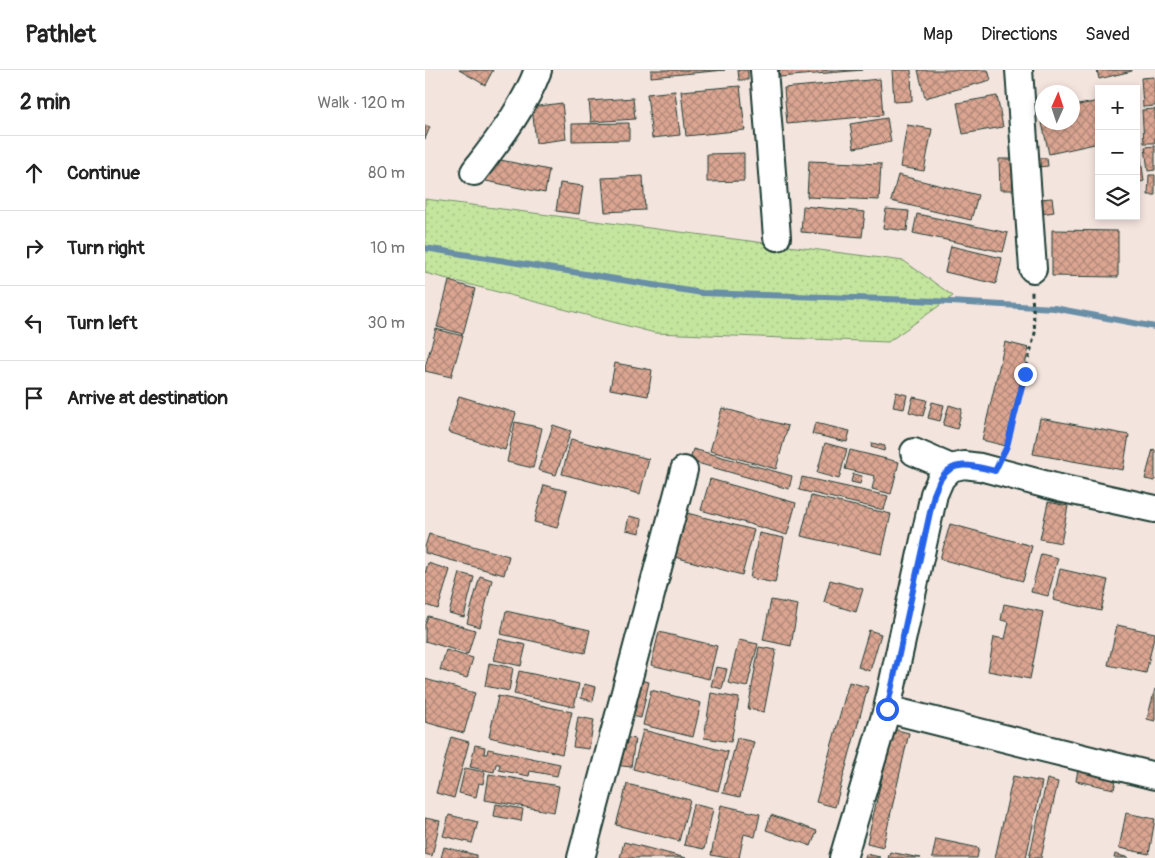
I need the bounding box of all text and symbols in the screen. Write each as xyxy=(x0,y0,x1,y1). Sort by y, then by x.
text: Pathlet xyxy=(25,20,96,49)
text: Map xyxy=(923,23,953,46)
text: Directions xyxy=(981,23,1057,46)
text: Saved xyxy=(1085,23,1130,46)
north arrow xyxy=(1035,85,1080,130)
map controls xyxy=(1095,85,1140,220)
button: + xyxy=(1095,85,1140,130)
text: 2 min xyxy=(20,89,70,116)
text: Walk · 120 m xyxy=(317,93,405,113)
button: − xyxy=(1095,130,1140,175)
icon: ahead xyxy=(20,159,48,187)
text: Continue xyxy=(67,161,140,185)
text: 80 m xyxy=(368,163,405,183)
button: layers xyxy=(1095,175,1140,220)
icon: right xyxy=(20,234,48,262)
text: Turn right xyxy=(67,236,145,260)
text: 10 m xyxy=(370,238,405,258)
icon: left xyxy=(20,309,48,337)
text: Turn left xyxy=(67,311,137,335)
text: 30 m xyxy=(367,313,405,333)
route end xyxy=(1014,363,1037,386)
icon: arrive xyxy=(20,384,48,412)
text: Arrive at destination xyxy=(67,386,228,410)
route start xyxy=(876,698,899,721)

